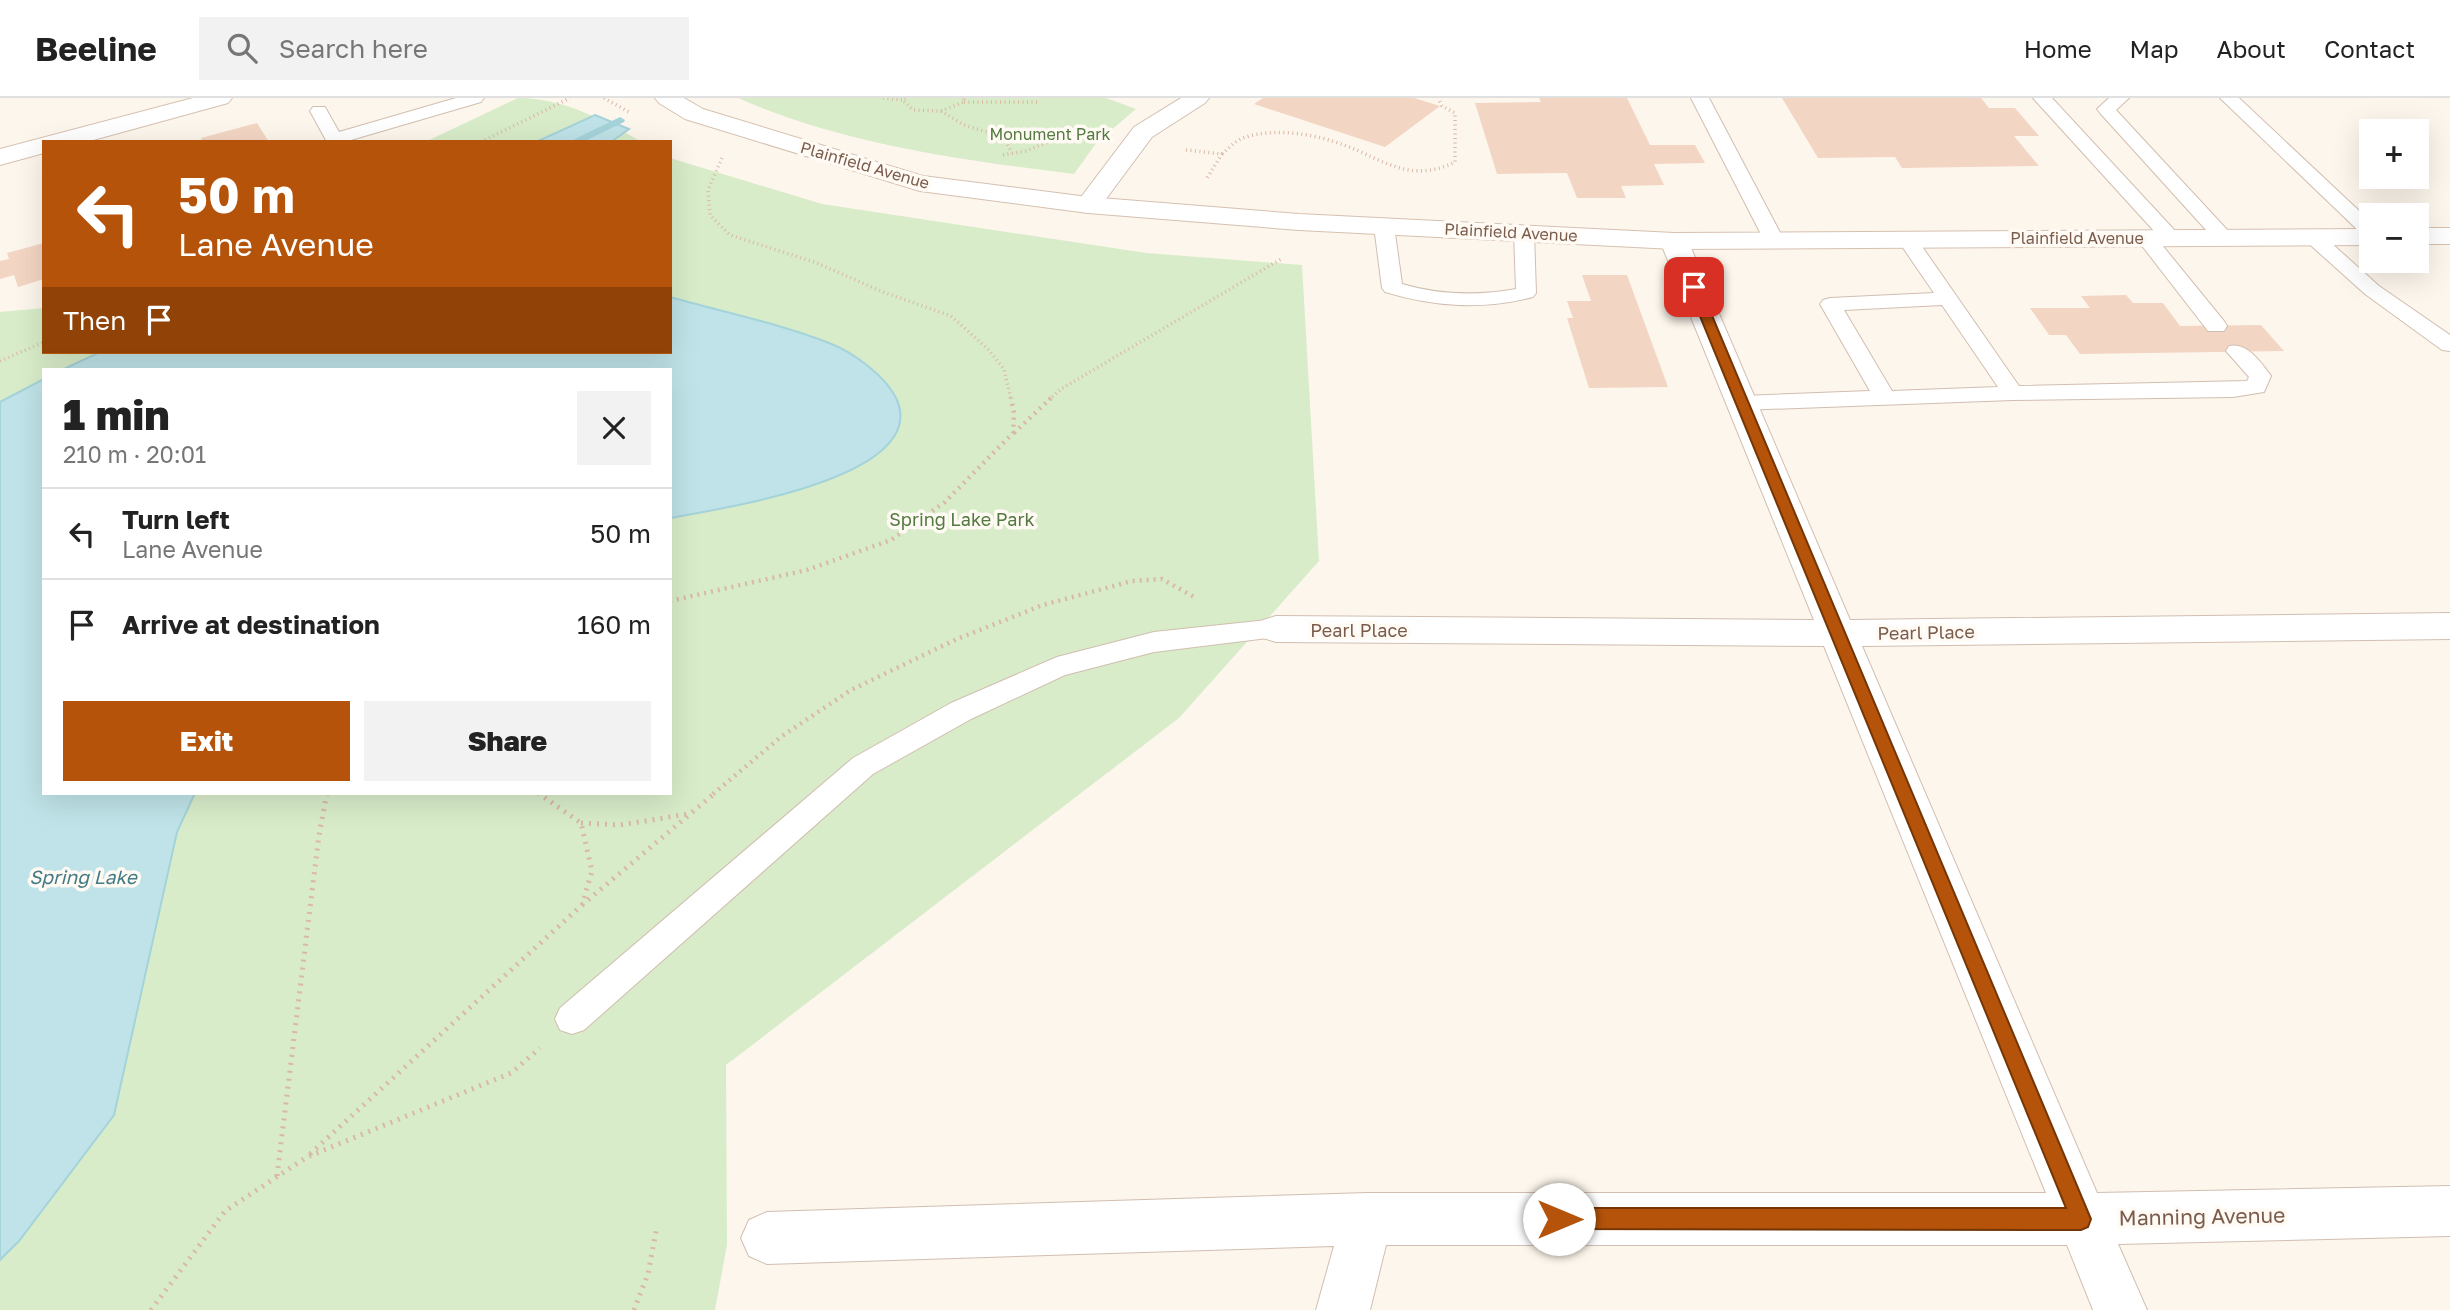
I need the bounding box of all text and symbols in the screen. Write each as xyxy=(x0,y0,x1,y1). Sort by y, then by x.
search box xyxy=(199,17,689,80)
text: Beeline xyxy=(35,29,157,68)
icon: search xyxy=(223,29,261,67)
text: Search here xyxy=(279,33,428,64)
text: Home xyxy=(2024,34,2092,63)
text: Map xyxy=(2130,34,2179,63)
text: About xyxy=(2217,34,2286,63)
text: Contact xyxy=(2324,34,2415,63)
map controls xyxy=(2359,119,2429,273)
button: + xyxy=(2359,119,2429,189)
park label: Monument Park xyxy=(989,124,1111,144)
street label: Plainfield Avenue xyxy=(798,137,932,193)
text: 50 m xyxy=(178,165,295,224)
icon: left xyxy=(63,168,154,259)
button: − xyxy=(2359,203,2429,273)
street label: Plainfield Avenue xyxy=(1444,219,1578,245)
text: Lane Avenue xyxy=(178,225,374,263)
street label: Plainfield Avenue xyxy=(2010,228,2144,248)
pin xyxy=(1664,257,1724,317)
icon: arrive xyxy=(1675,268,1713,306)
icon: arrive xyxy=(140,301,178,339)
text: Then xyxy=(63,305,126,336)
text: 1 min xyxy=(63,389,170,439)
button: close xyxy=(577,391,651,465)
text: 210 m · 20:01 xyxy=(63,440,206,468)
text: Turn left xyxy=(122,504,230,535)
park label: Spring Lake Park xyxy=(889,508,1035,530)
icon: left xyxy=(63,515,101,553)
text: 50 m xyxy=(590,518,651,549)
text: Lane Avenue xyxy=(122,535,263,563)
icon: arrive xyxy=(63,606,101,644)
text: Arrive at destination xyxy=(122,609,380,640)
text: 160 m xyxy=(577,609,651,640)
street label: Pearl Place xyxy=(1310,619,1408,641)
street label: Pearl Place xyxy=(1877,620,1975,644)
button: Exit xyxy=(63,701,350,781)
button: Share xyxy=(364,701,651,781)
water label: Spring Lake xyxy=(29,865,139,888)
position arrow xyxy=(1522,1182,1596,1256)
street label: Manning Avenue xyxy=(2118,1202,2286,1230)

